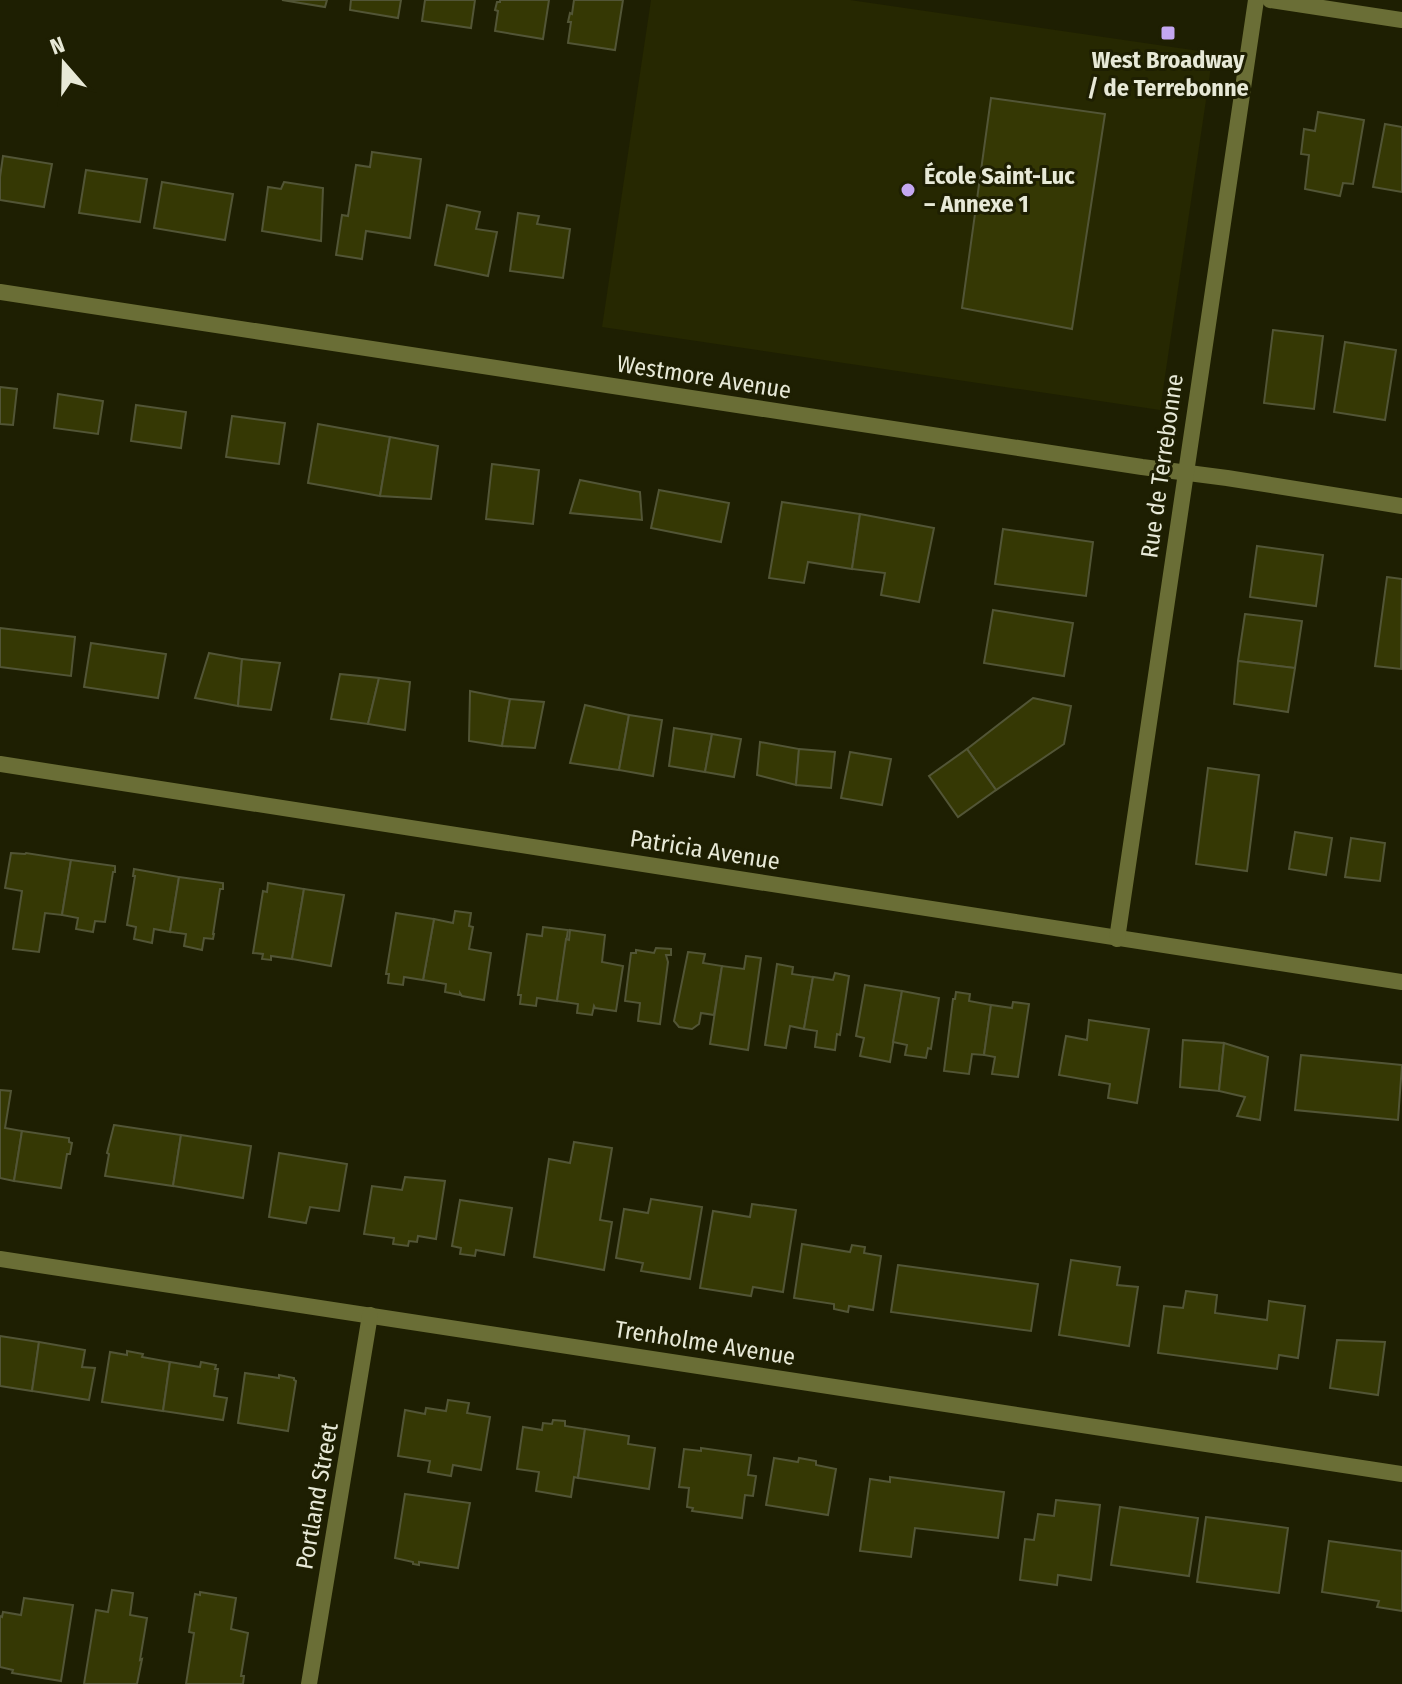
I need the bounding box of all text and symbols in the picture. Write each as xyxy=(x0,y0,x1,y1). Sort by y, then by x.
north arrow xyxy=(24,24,104,104)
marker: West Broadway / de Terrebonne xyxy=(1159,24,1177,42)
text: N xyxy=(47,31,68,61)
place label: West Broadway / de Terrebonne xyxy=(1087,46,1249,102)
place label: École Saint-Luc – Annexe 1 xyxy=(924,161,1075,218)
marker: École Saint-Luc – Annexe 1 xyxy=(899,181,917,199)
street label: Westmore Avenue xyxy=(615,349,793,405)
street label: Rue de Terrebonne xyxy=(1135,372,1189,560)
street label: Patricia Avenue xyxy=(628,824,782,876)
street label: Trenholme Avenue xyxy=(613,1315,797,1371)
street label: Portland Street xyxy=(290,1420,344,1572)

